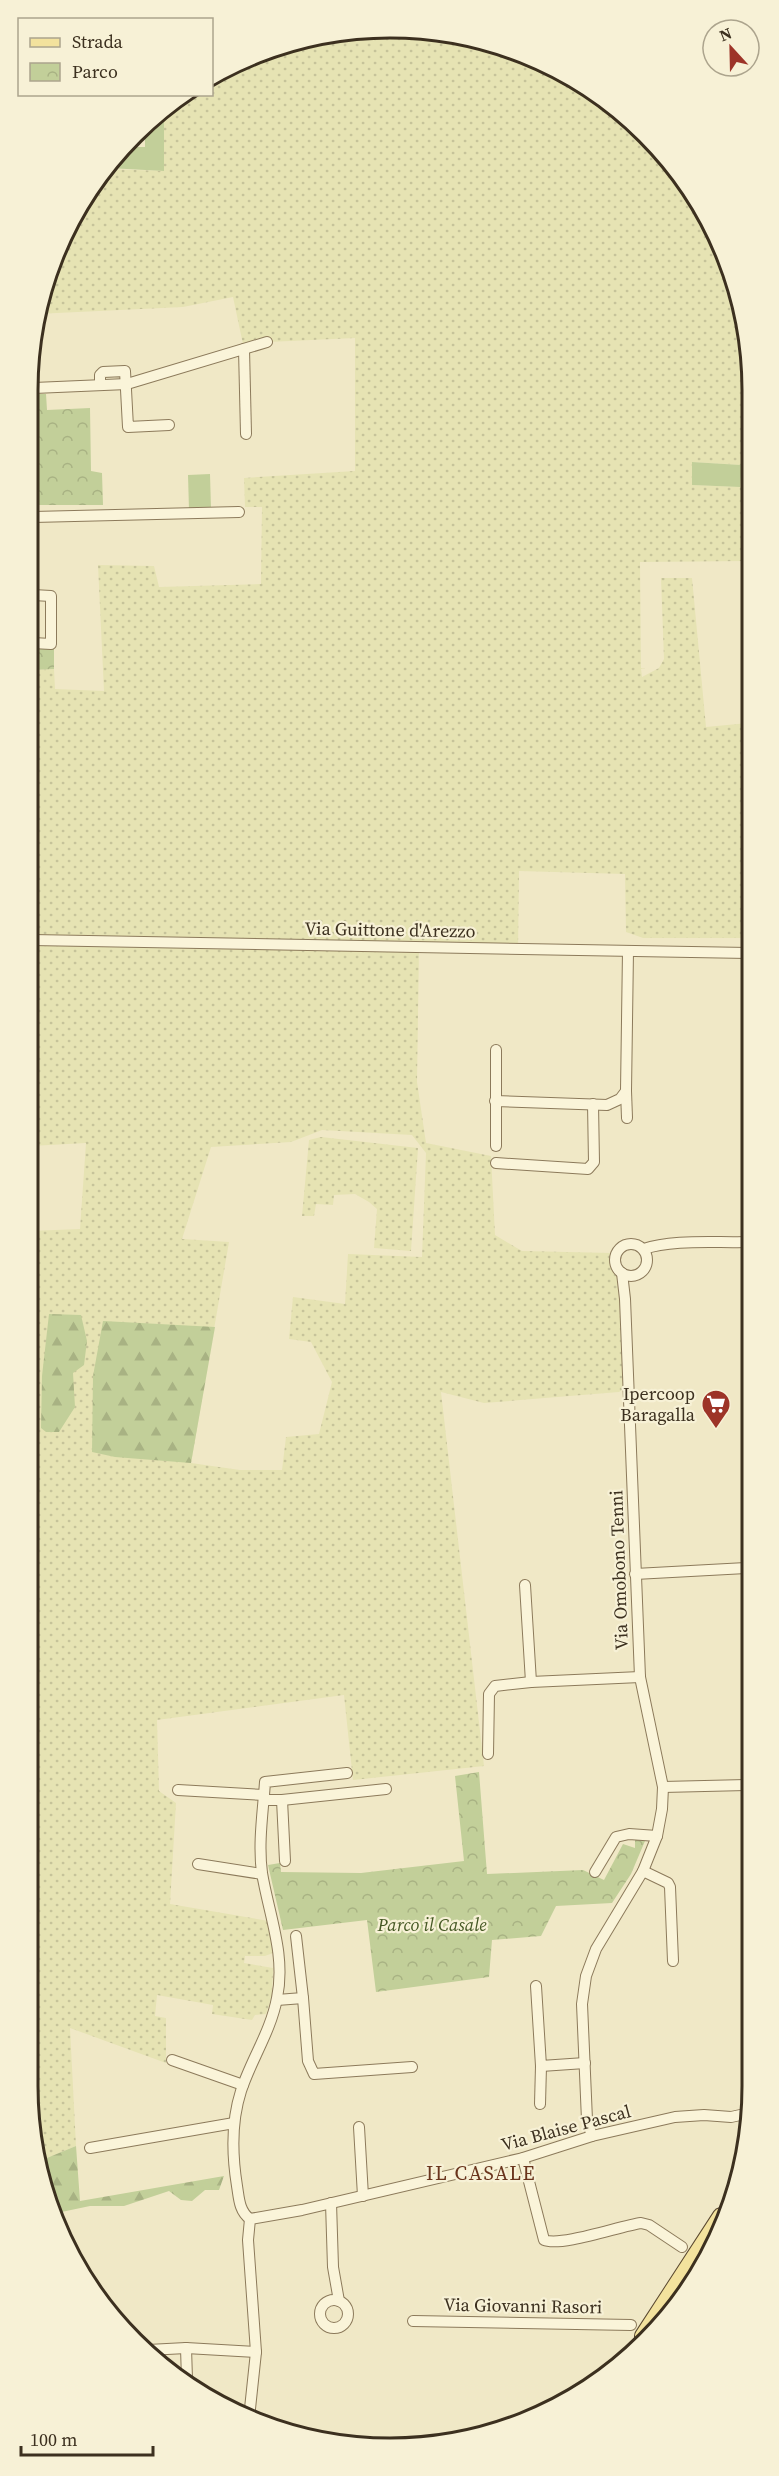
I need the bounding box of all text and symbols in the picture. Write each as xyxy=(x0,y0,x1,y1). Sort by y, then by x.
legend xyxy=(18,18,213,96)
north arrow xyxy=(701,18,761,78)
text: N xyxy=(716,22,735,46)
text: Strada xyxy=(72,29,123,54)
text: Parco xyxy=(72,59,118,84)
street label: Via Guittone d'Arezzo xyxy=(304,916,476,943)
place label: Ipercoop Baragalla xyxy=(620,1381,696,1427)
supermarket icon: Ipercoop Baragalla xyxy=(700,1388,732,1430)
street label: Via Omobono Tenni xyxy=(603,1490,634,1650)
park label: Parco il Casale xyxy=(377,1912,487,1937)
street label: Via Blaise Pascal xyxy=(498,2098,633,2157)
district label: IL CASALE xyxy=(426,2159,536,2187)
street label: Via Giovanni Rasori xyxy=(443,2292,603,2319)
scale bar xyxy=(21,2419,153,2457)
text: 100 m xyxy=(30,2427,77,2452)

